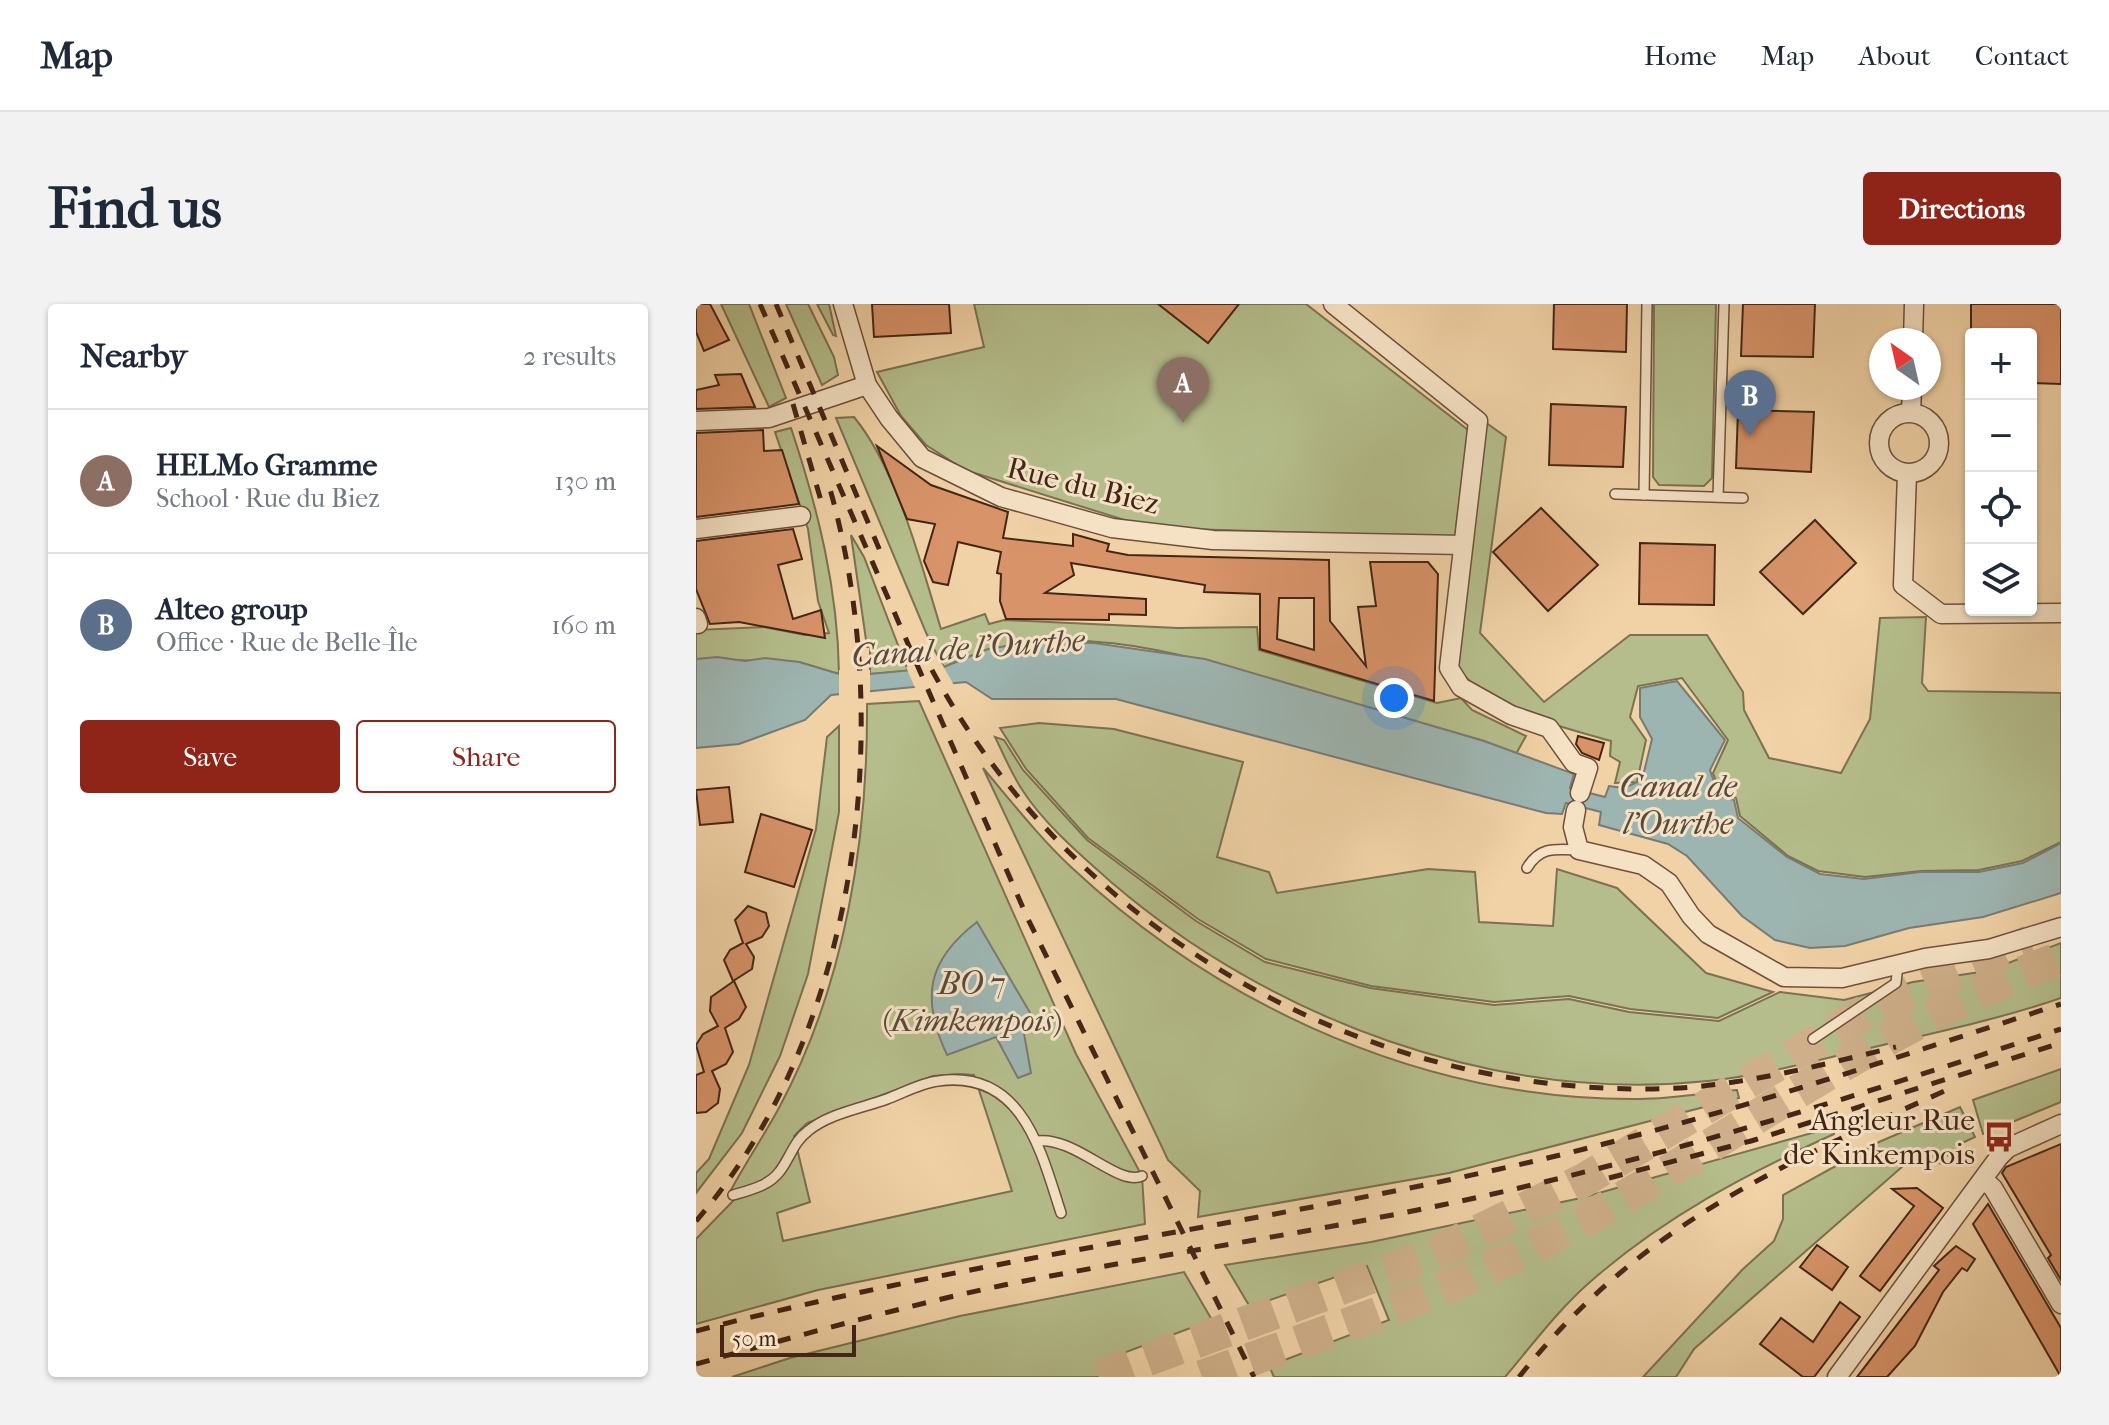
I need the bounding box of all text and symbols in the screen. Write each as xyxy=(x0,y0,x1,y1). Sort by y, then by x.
text: Map xyxy=(40,33,113,78)
text: Home xyxy=(1644,39,1717,72)
text: Map xyxy=(1761,39,1814,72)
text: About xyxy=(1858,39,1931,72)
text: Contact xyxy=(1975,39,2069,72)
button: Directions xyxy=(1863,172,2061,245)
text: Find us xyxy=(48,176,222,241)
north arrow xyxy=(1869,328,1941,400)
map controls xyxy=(1965,328,2037,616)
button: + xyxy=(1965,328,2037,400)
text: Nearby xyxy=(80,336,187,376)
text: 2 results xyxy=(523,341,616,372)
pin: A xyxy=(1157,357,1209,423)
pin: B xyxy=(1724,370,1776,436)
button: − xyxy=(1965,400,2037,472)
text: HELMo Gramme xyxy=(156,448,377,483)
street label: Rue du Biez xyxy=(1003,450,1163,522)
text: A xyxy=(98,466,114,497)
text: 130 m xyxy=(555,466,616,497)
button: locate xyxy=(1965,472,2037,544)
text: School · Rue du Biez xyxy=(156,483,380,514)
button: layers xyxy=(1965,544,2037,616)
text: Alteo group xyxy=(156,592,308,627)
text: B xyxy=(98,610,114,641)
text: 160 m xyxy=(551,610,616,641)
water label: Canal de l'Ourthe xyxy=(850,621,1087,675)
text: Office · Rue de Belle-Île xyxy=(156,627,418,658)
your location xyxy=(1374,678,1414,718)
button: Save xyxy=(80,720,340,793)
button: Share xyxy=(356,720,616,793)
water label: Canal de l'Ourthe xyxy=(1619,768,1738,842)
water label: BO 7 (Kimkempois) xyxy=(882,965,1062,1039)
place label: Angleur Rue de Kinkempois xyxy=(1783,1103,1975,1172)
bus stop icon: Angleur Rue de Kinkempois xyxy=(1982,1120,2016,1154)
scale bar xyxy=(720,1321,856,1357)
text: 50 m xyxy=(732,1326,777,1352)

